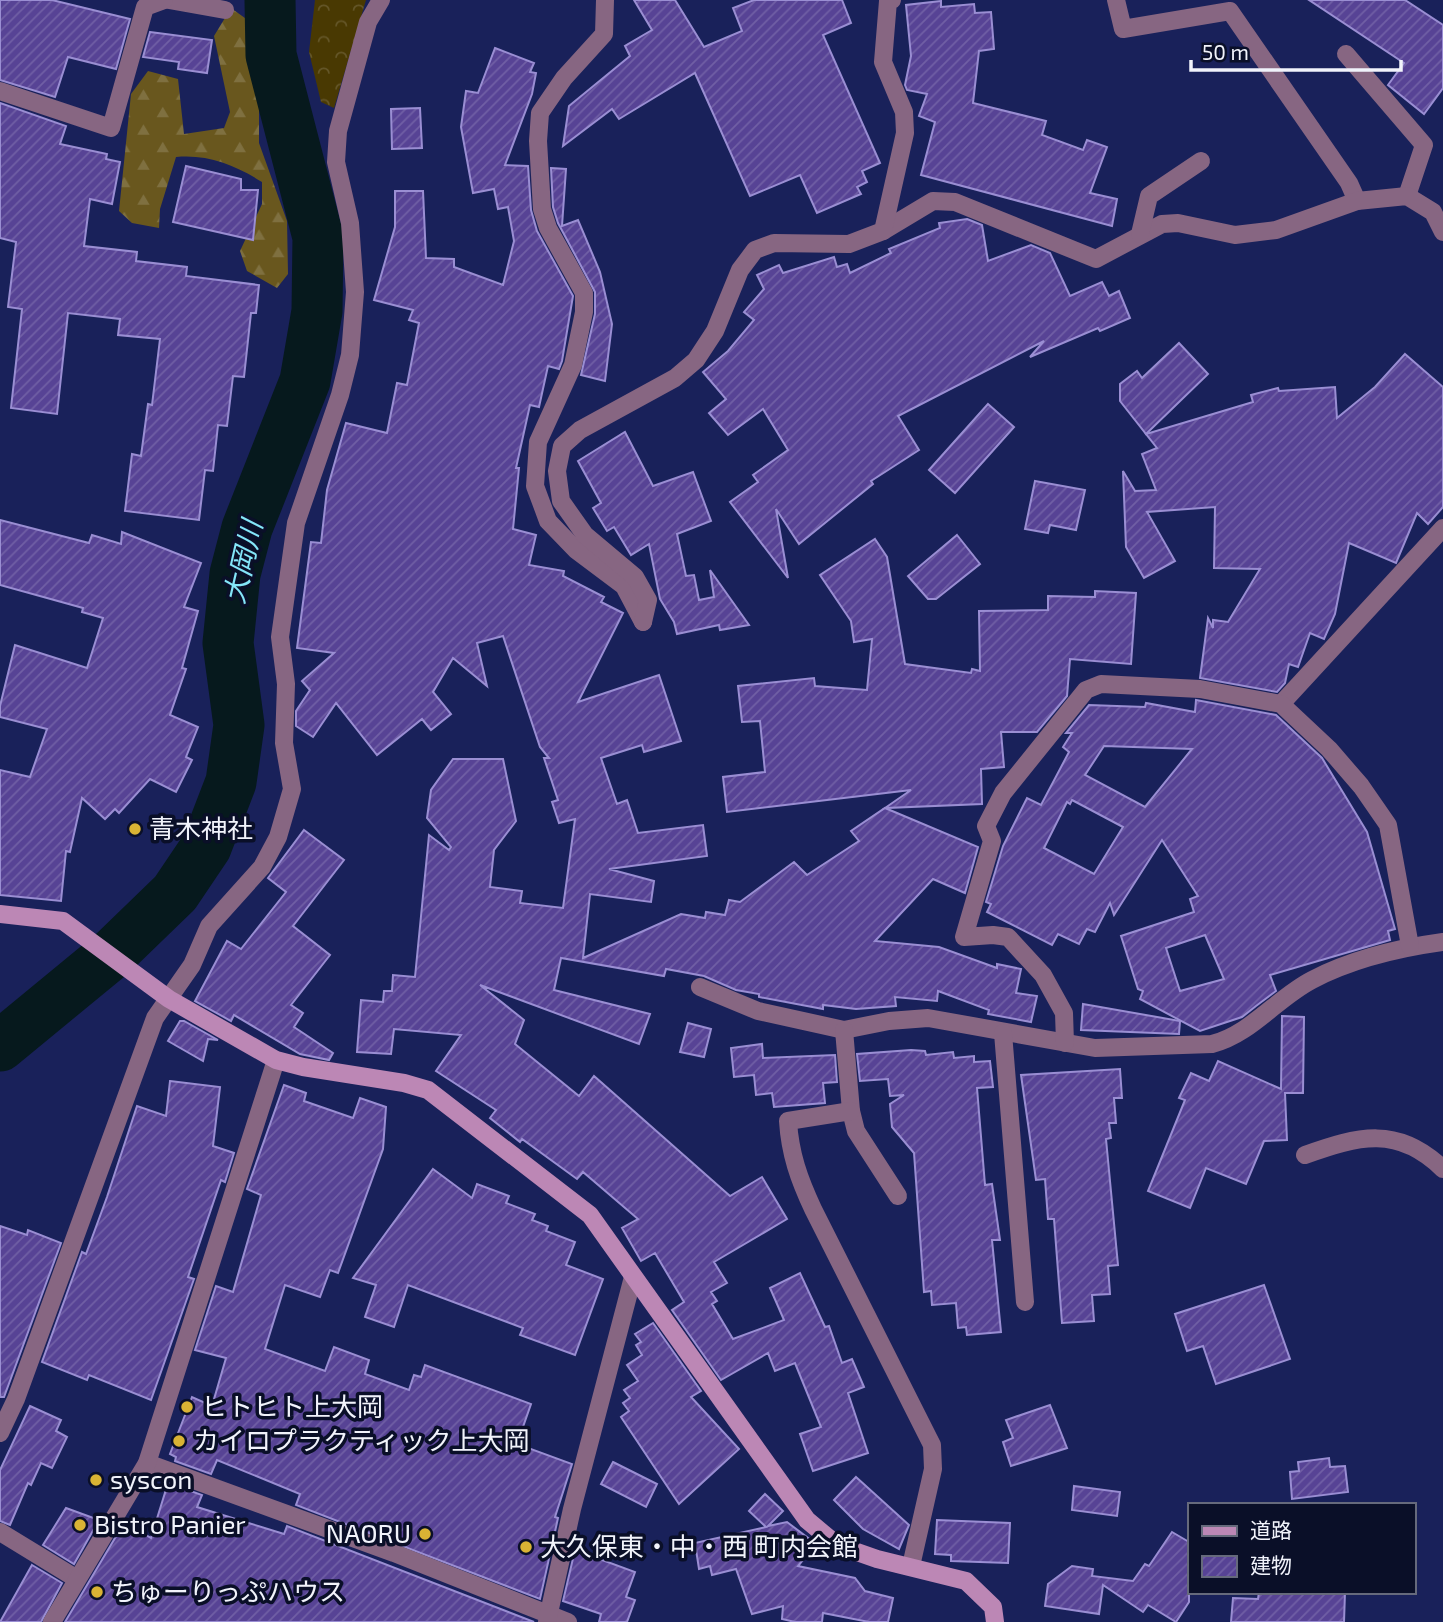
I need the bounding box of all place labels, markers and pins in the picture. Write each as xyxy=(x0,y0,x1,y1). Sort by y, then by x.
place label: 青木神社 xyxy=(149,812,253,843)
marker: 青木神社 xyxy=(127,821,143,837)
place label: ヒトヒト上大岡 xyxy=(201,1390,383,1421)
marker: ヒトヒト上大岡 xyxy=(179,1399,195,1415)
place label: カイロプラクティック上大岡 xyxy=(193,1424,529,1455)
marker: カイロプラクティック上大岡 xyxy=(171,1433,187,1449)
place label: syscon xyxy=(110,1463,192,1494)
marker: syscon xyxy=(88,1472,104,1488)
place label: Bistro Panier xyxy=(94,1508,246,1539)
marker: Bistro Panier xyxy=(72,1517,88,1533)
place label: NAORU xyxy=(326,1517,411,1548)
marker: NAORU xyxy=(417,1526,433,1542)
place label: 大久保東・中・西 町内会館 xyxy=(540,1530,858,1561)
marker: 大久保東・中・西 町内会館 xyxy=(518,1539,534,1555)
place label: ちゅーりっぷハウス xyxy=(111,1575,345,1606)
marker: ちゅーりっぷハウス xyxy=(89,1584,105,1600)

